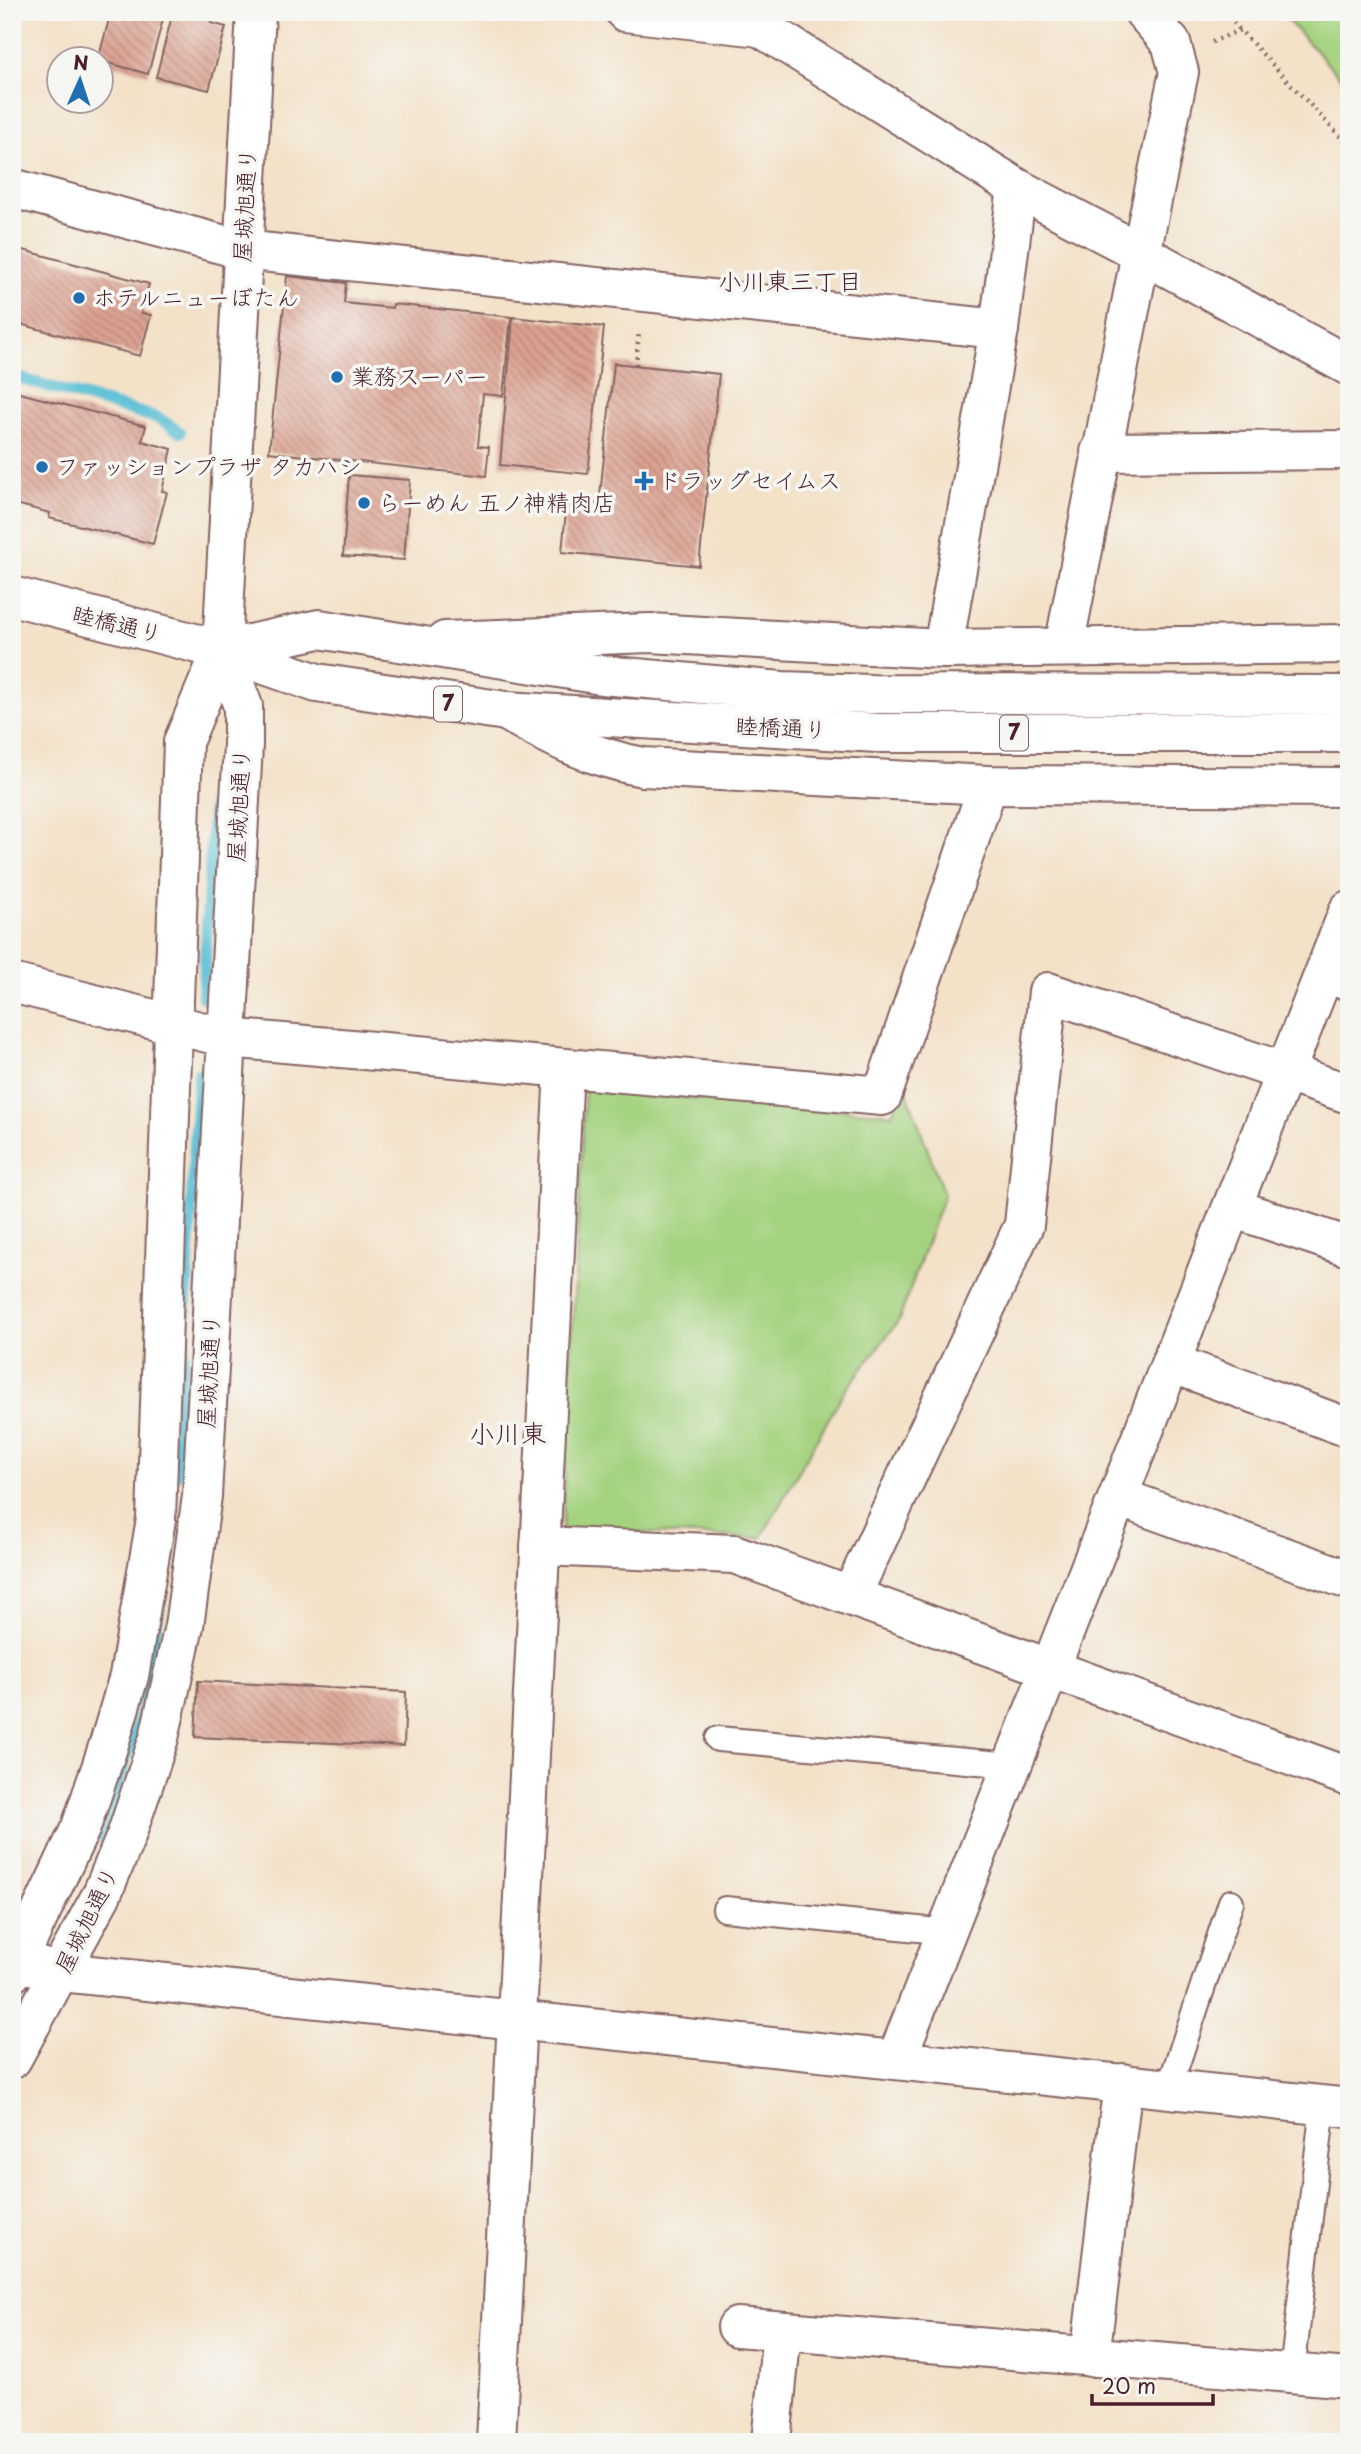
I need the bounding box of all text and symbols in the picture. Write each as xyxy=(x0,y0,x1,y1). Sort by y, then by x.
north arrow xyxy=(46,46,116,116)
text: N xyxy=(73,48,89,76)
street label: 屋城旭通り xyxy=(223,147,264,263)
district label: 小川東三丁目 xyxy=(718,262,862,298)
place label: ホテルニューぼたん xyxy=(93,279,299,314)
marker: ホテルニューぼたん xyxy=(71,290,87,306)
place label: 業務スーパー xyxy=(351,358,488,393)
marker: 業務スーパー xyxy=(329,369,345,385)
place label: ファッションプラザ タカハシ xyxy=(56,448,362,483)
marker: ファッションプラザ タカハシ xyxy=(34,459,50,475)
place label: ドラッグセイムス xyxy=(658,462,841,497)
marker: ドラッグセイムス xyxy=(636,473,652,489)
place label: らーめん 五ノ神精肉店 xyxy=(378,484,615,519)
marker: らーめん 五ノ神精肉店 xyxy=(356,495,372,511)
street label: 睦橋通り xyxy=(68,594,166,651)
road number: 7 xyxy=(434,686,462,722)
street label: 睦橋通り xyxy=(734,707,828,746)
road number: 7 xyxy=(1000,716,1028,750)
street label: 屋城旭通り xyxy=(217,747,258,863)
street label: 屋城旭通り xyxy=(187,1313,228,1429)
district label: 小川東 xyxy=(469,1413,547,1452)
street label: 屋城旭通り xyxy=(45,1860,127,1979)
scale bar xyxy=(1092,2363,1212,2407)
text: 20 m xyxy=(1102,2369,1156,2401)

